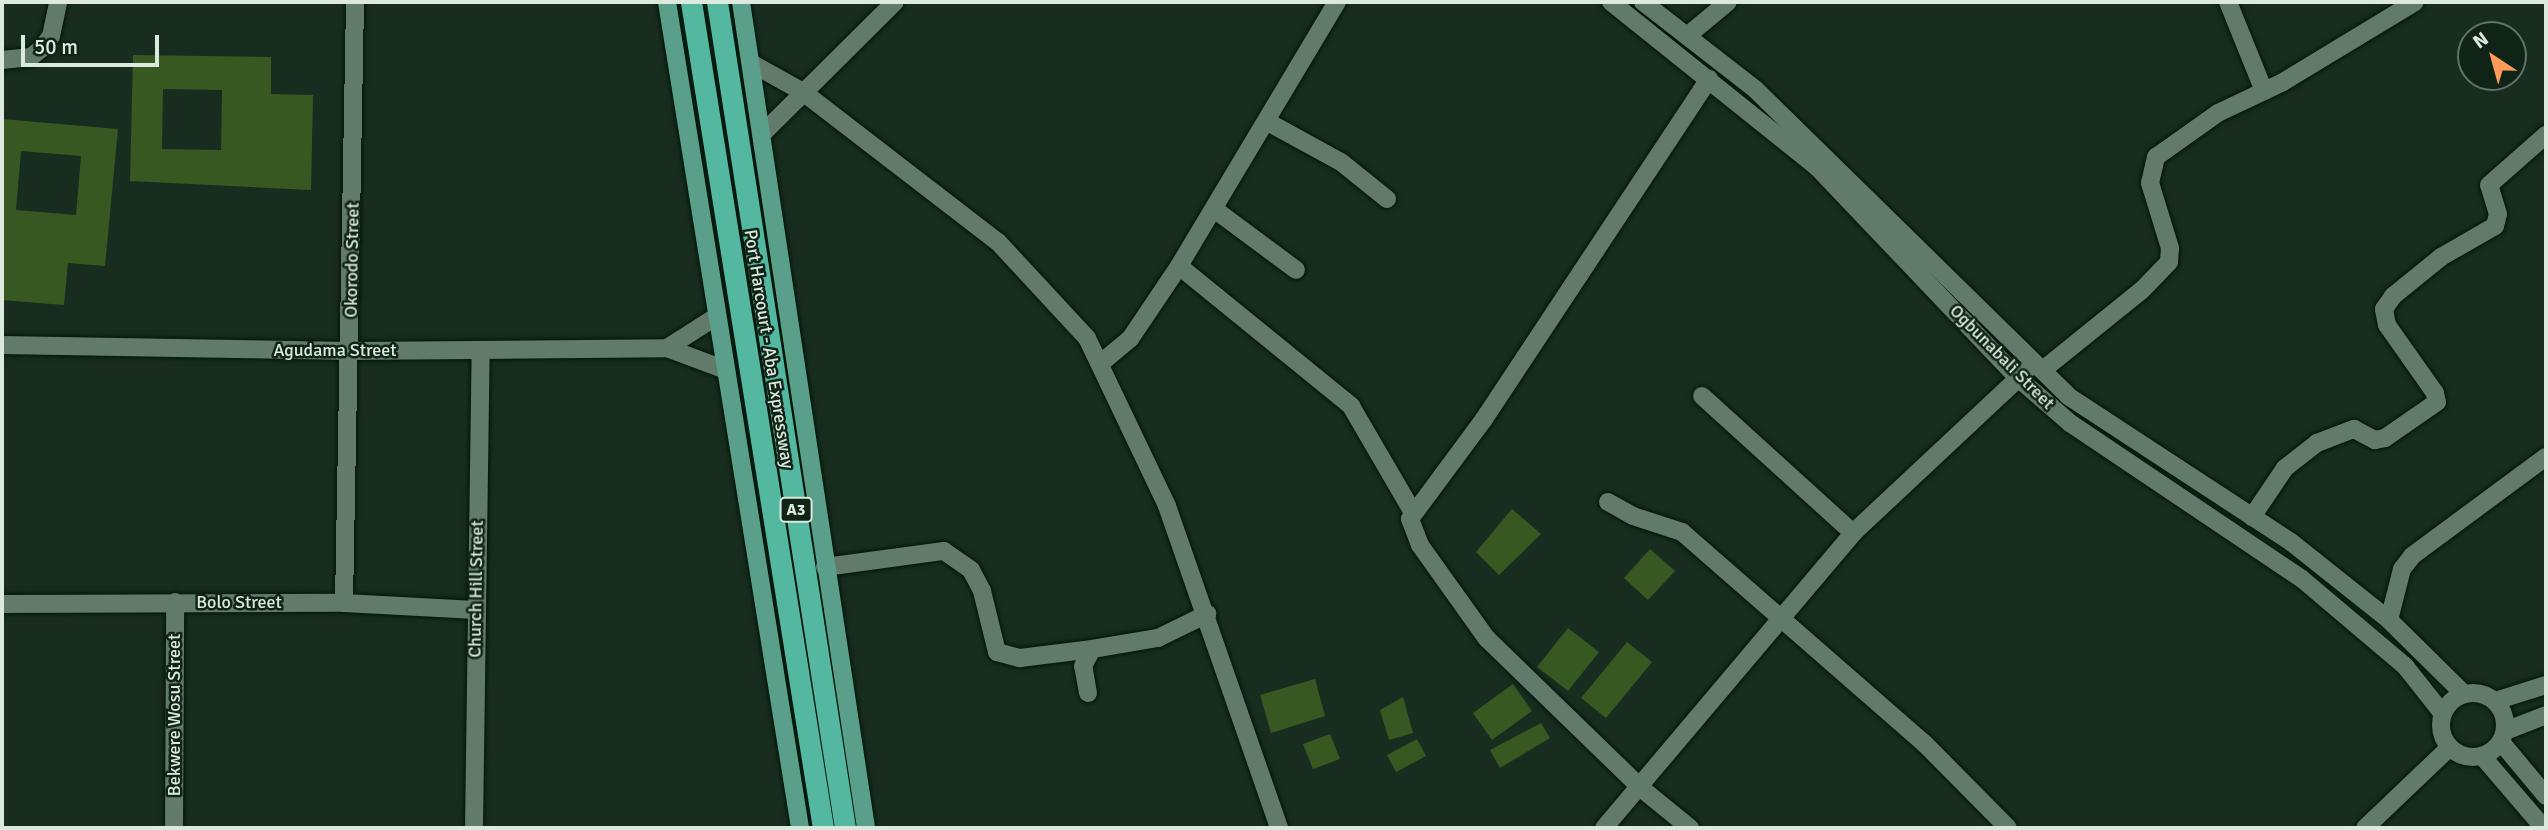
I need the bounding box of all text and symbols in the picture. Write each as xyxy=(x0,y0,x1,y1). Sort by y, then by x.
scale bar xyxy=(24,21,163,65)
north arrow xyxy=(2457,21,2527,91)
text: N xyxy=(2468,27,2493,54)
text: 50 m xyxy=(34,34,78,60)
street label: Okorodo Street xyxy=(340,202,364,318)
street label: Port Harcourt - Aba Expressway xyxy=(739,228,799,470)
street label: Ogbunabali Street xyxy=(1945,300,2059,414)
street label: Agudama Street xyxy=(273,339,397,361)
road number: A3 xyxy=(778,498,814,523)
street label: Church Hill Street xyxy=(464,520,488,658)
street label: Bolo Street xyxy=(196,591,282,613)
street label: Bekwere Wosu Street xyxy=(163,634,185,796)

